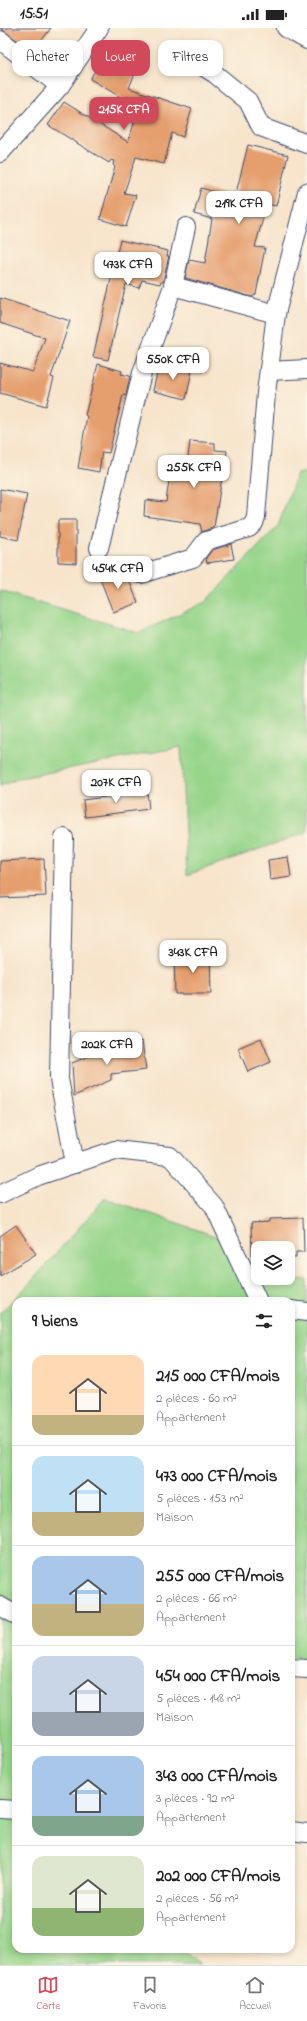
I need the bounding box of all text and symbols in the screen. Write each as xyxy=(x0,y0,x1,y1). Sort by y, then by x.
text: 15:51 xyxy=(20,3,48,25)
chip: Acheter xyxy=(12,40,83,76)
chip: Louer xyxy=(91,40,150,76)
chip: Filtres xyxy=(158,40,223,76)
pin: 215K CFA xyxy=(83,97,165,131)
text: 215K CFA xyxy=(98,100,150,119)
pin: 219K CFA xyxy=(198,191,280,225)
text: 219K CFA xyxy=(215,194,263,213)
pin: 473K CFA xyxy=(87,252,169,286)
text: 473K CFA xyxy=(103,255,153,274)
pin: 550K CFA xyxy=(132,347,214,381)
text: 550K CFA xyxy=(146,350,200,369)
pin: 255K CFA xyxy=(153,455,235,489)
text: 255K CFA xyxy=(167,458,221,477)
pin: 454K CFA xyxy=(77,556,159,590)
text: 454K CFA xyxy=(92,559,144,578)
pin: 207K CFA xyxy=(75,770,157,804)
text: 207K CFA xyxy=(91,773,141,792)
pin: 343K CFA xyxy=(152,940,234,974)
text: 343K CFA xyxy=(168,943,218,962)
pin: 202K CFA xyxy=(66,1032,148,1066)
text: 202K CFA xyxy=(81,1035,133,1054)
map controls xyxy=(251,1241,295,1285)
button: layers xyxy=(251,1241,295,1285)
text: 9 biens xyxy=(32,1309,78,1334)
icon: filters xyxy=(253,1310,275,1332)
text: 215 000 CFA/mois xyxy=(156,1364,280,1389)
icon: home xyxy=(64,1371,112,1419)
text: 2 pièces · 60 m² xyxy=(156,1389,237,1408)
text: Appartement xyxy=(156,1408,226,1427)
text: 473 000 CFA/mois xyxy=(156,1464,277,1489)
icon: home xyxy=(64,1472,112,1520)
text: 5 pièces · 153 m² xyxy=(156,1489,244,1508)
text: Maison xyxy=(156,1508,193,1527)
text: 255 000 CFA/mois xyxy=(156,1564,284,1589)
icon: home xyxy=(64,1572,112,1620)
text: 2 pièces · 66 m² xyxy=(156,1589,237,1608)
text: Appartement xyxy=(156,1608,226,1627)
text: 454 000 CFA/mois xyxy=(156,1664,280,1689)
icon: home xyxy=(64,1672,112,1720)
text: 5 pièces · 148 m² xyxy=(156,1689,241,1708)
text: Maison xyxy=(156,1708,193,1727)
text: 343 000 CFA/mois xyxy=(156,1764,277,1789)
icon: home xyxy=(64,1772,112,1820)
text: 3 pièces · 92 m² xyxy=(156,1789,235,1808)
text: Appartement xyxy=(156,1808,226,1827)
text: 202 000 CFA/mois xyxy=(156,1864,281,1889)
icon: home xyxy=(64,1872,112,1920)
text: 2 pièces · 56 m² xyxy=(156,1889,239,1908)
text: Appartement xyxy=(156,1908,226,1927)
tab: Carte xyxy=(36,1974,60,2014)
tab: Favoris xyxy=(133,1974,167,2014)
tab: Accueil xyxy=(239,1974,271,2014)

